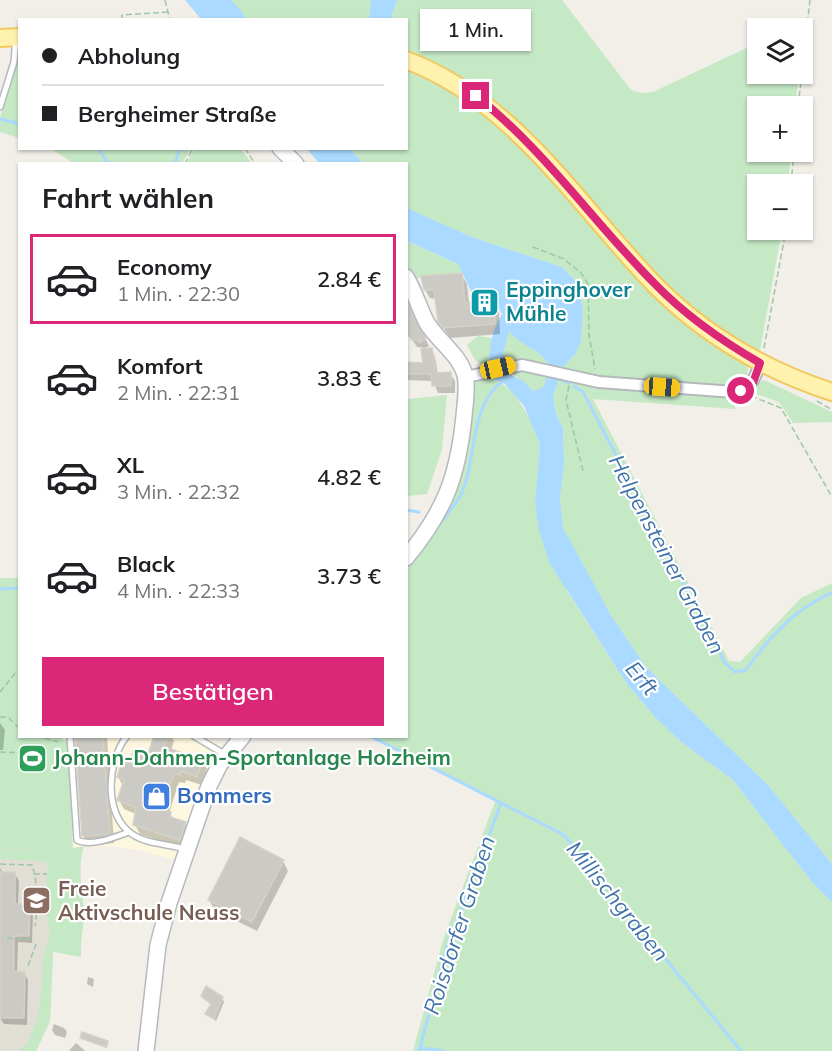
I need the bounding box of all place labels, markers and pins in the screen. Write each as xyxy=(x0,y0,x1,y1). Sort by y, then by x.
place label: Eppinghover Mühle xyxy=(506,276,632,326)
building icon: Eppinghover Mühle xyxy=(469,286,501,318)
sports icon: Johann-Dahmen-Sportanlage Holzheim xyxy=(16,742,48,774)
place label: Johann-Dahmen-Sportanlage Holzheim xyxy=(53,744,451,770)
shop icon: Bommers xyxy=(140,780,172,812)
place label: Bommers xyxy=(177,782,272,808)
place label: Freie Aktivschule Neuss xyxy=(58,875,240,925)
school or university icon: Freie Aktivschule Neuss xyxy=(21,885,53,917)

